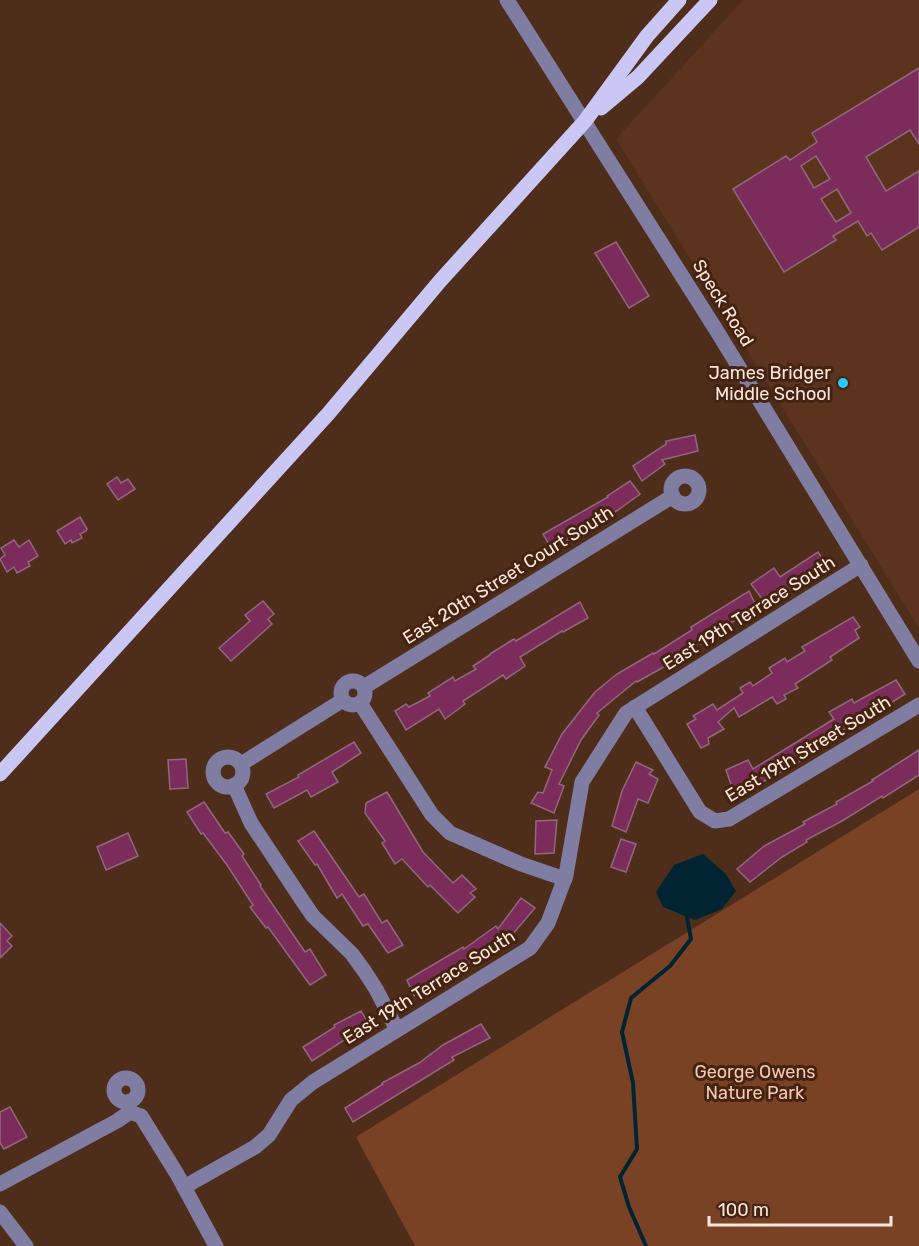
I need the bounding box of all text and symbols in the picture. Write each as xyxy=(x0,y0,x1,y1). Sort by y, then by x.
street label: Speck Road xyxy=(688,256,758,350)
place label: James Bridger Middle School xyxy=(708,362,831,405)
marker: James Bridger Middle School xyxy=(836,376,850,390)
street label: East 20th Street Court South xyxy=(399,501,617,649)
street label: East 19th Terrace South xyxy=(659,551,839,675)
street label: East 19th Street South xyxy=(721,691,895,807)
street label: East 19th Terrace South xyxy=(339,925,519,1049)
park label: George Owens Nature Park xyxy=(694,1061,816,1104)
scale bar xyxy=(709,1189,890,1227)
text: 100 m xyxy=(718,1199,769,1221)

